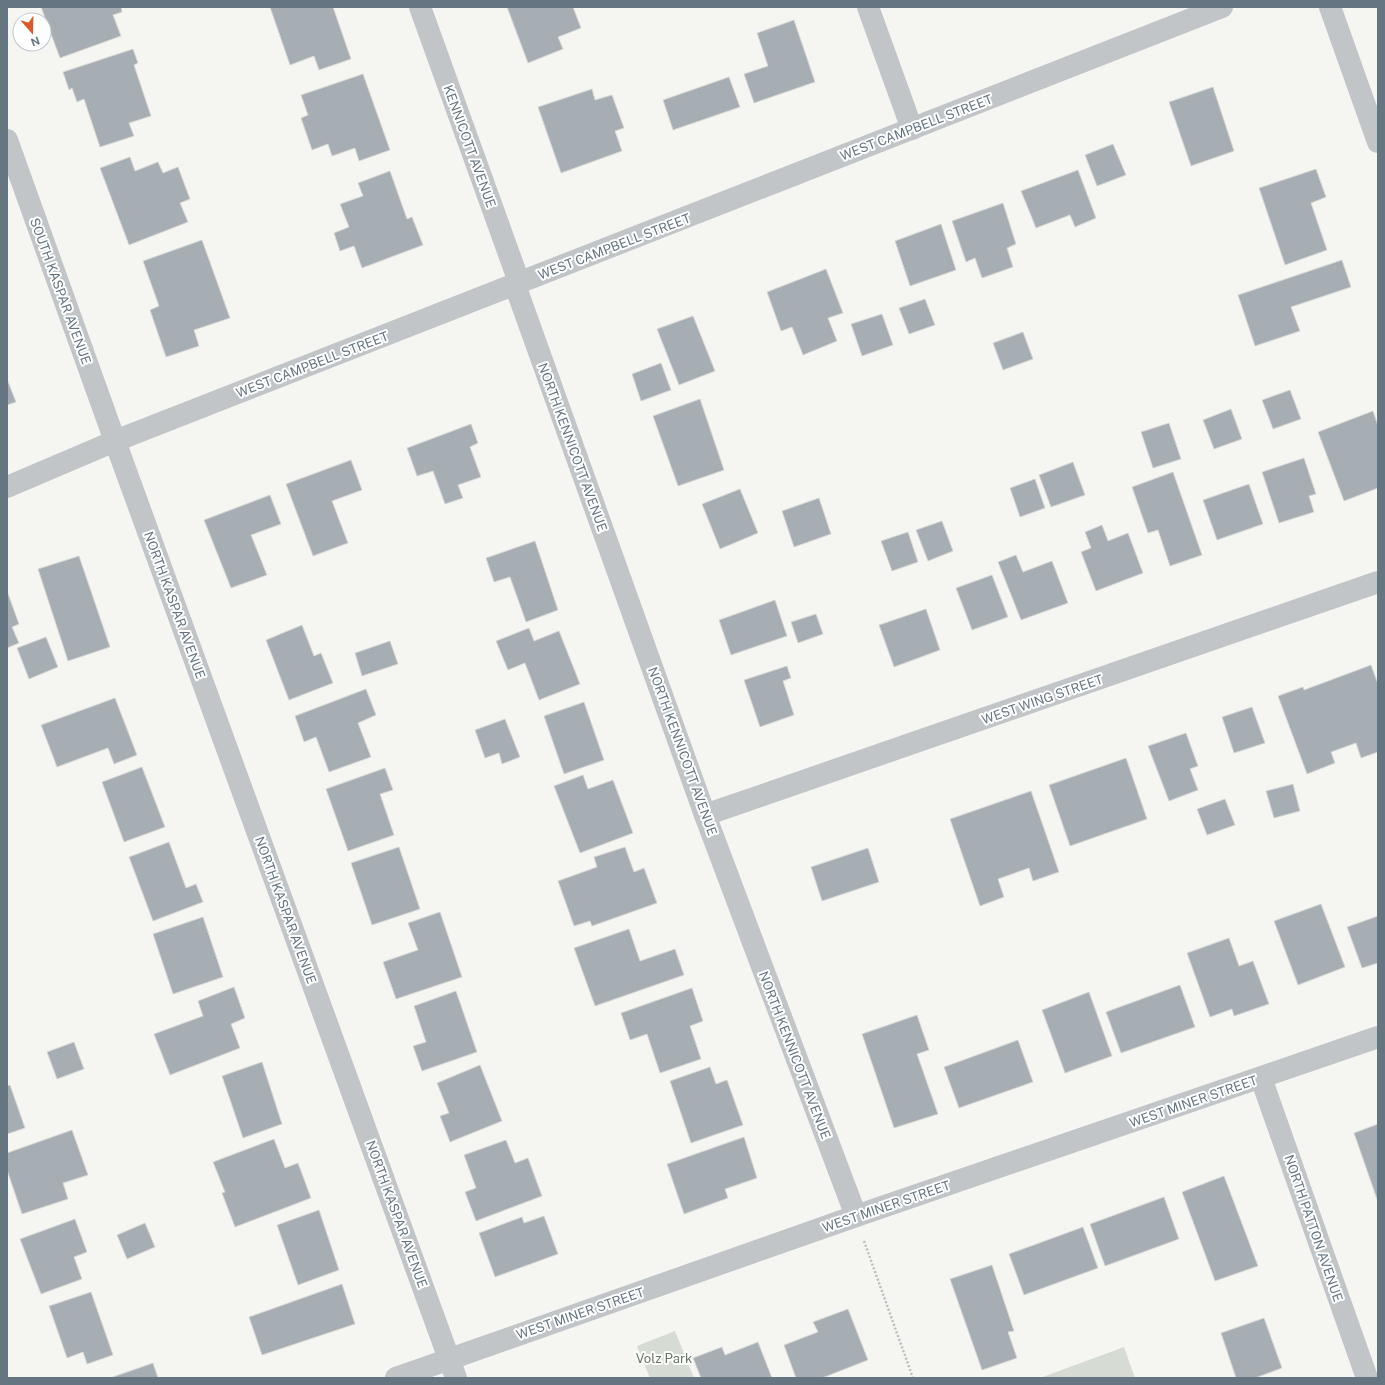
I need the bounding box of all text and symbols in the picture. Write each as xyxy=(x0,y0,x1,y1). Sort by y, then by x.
north arrow xyxy=(12,12,52,52)
text: N xyxy=(29,34,42,49)
street label: KENNICOTT AVENUE xyxy=(440,83,499,210)
street label: WEST CAMPBELL STREET xyxy=(838,91,995,163)
street label: WEST CAMPBELL STREET xyxy=(536,210,693,282)
street label: SOUTH KASPAR AVENUE xyxy=(27,216,94,366)
street label: WEST CAMPBELL STREET xyxy=(234,328,391,400)
street label: NORTH KENNICOTT AVENUE xyxy=(535,361,610,533)
street label: NORTH KASPAR AVENUE xyxy=(141,529,208,681)
street label: NORTH KENNICOTT AVENUE xyxy=(645,665,720,837)
street label: WEST WING STREET xyxy=(980,672,1105,727)
street label: NORTH KASPAR AVENUE xyxy=(252,834,319,986)
street label: NORTH KENNICOTT AVENUE xyxy=(756,969,833,1141)
street label: WEST MINER STREET xyxy=(1127,1072,1259,1130)
street label: NORTH KASPAR AVENUE xyxy=(363,1138,430,1290)
street label: NORTH PATTON AVENUE xyxy=(1281,1153,1346,1303)
street label: WEST MINER STREET xyxy=(820,1177,952,1235)
street label: WEST MINER STREET xyxy=(514,1284,646,1342)
park label: Volz Park xyxy=(636,1351,692,1366)

